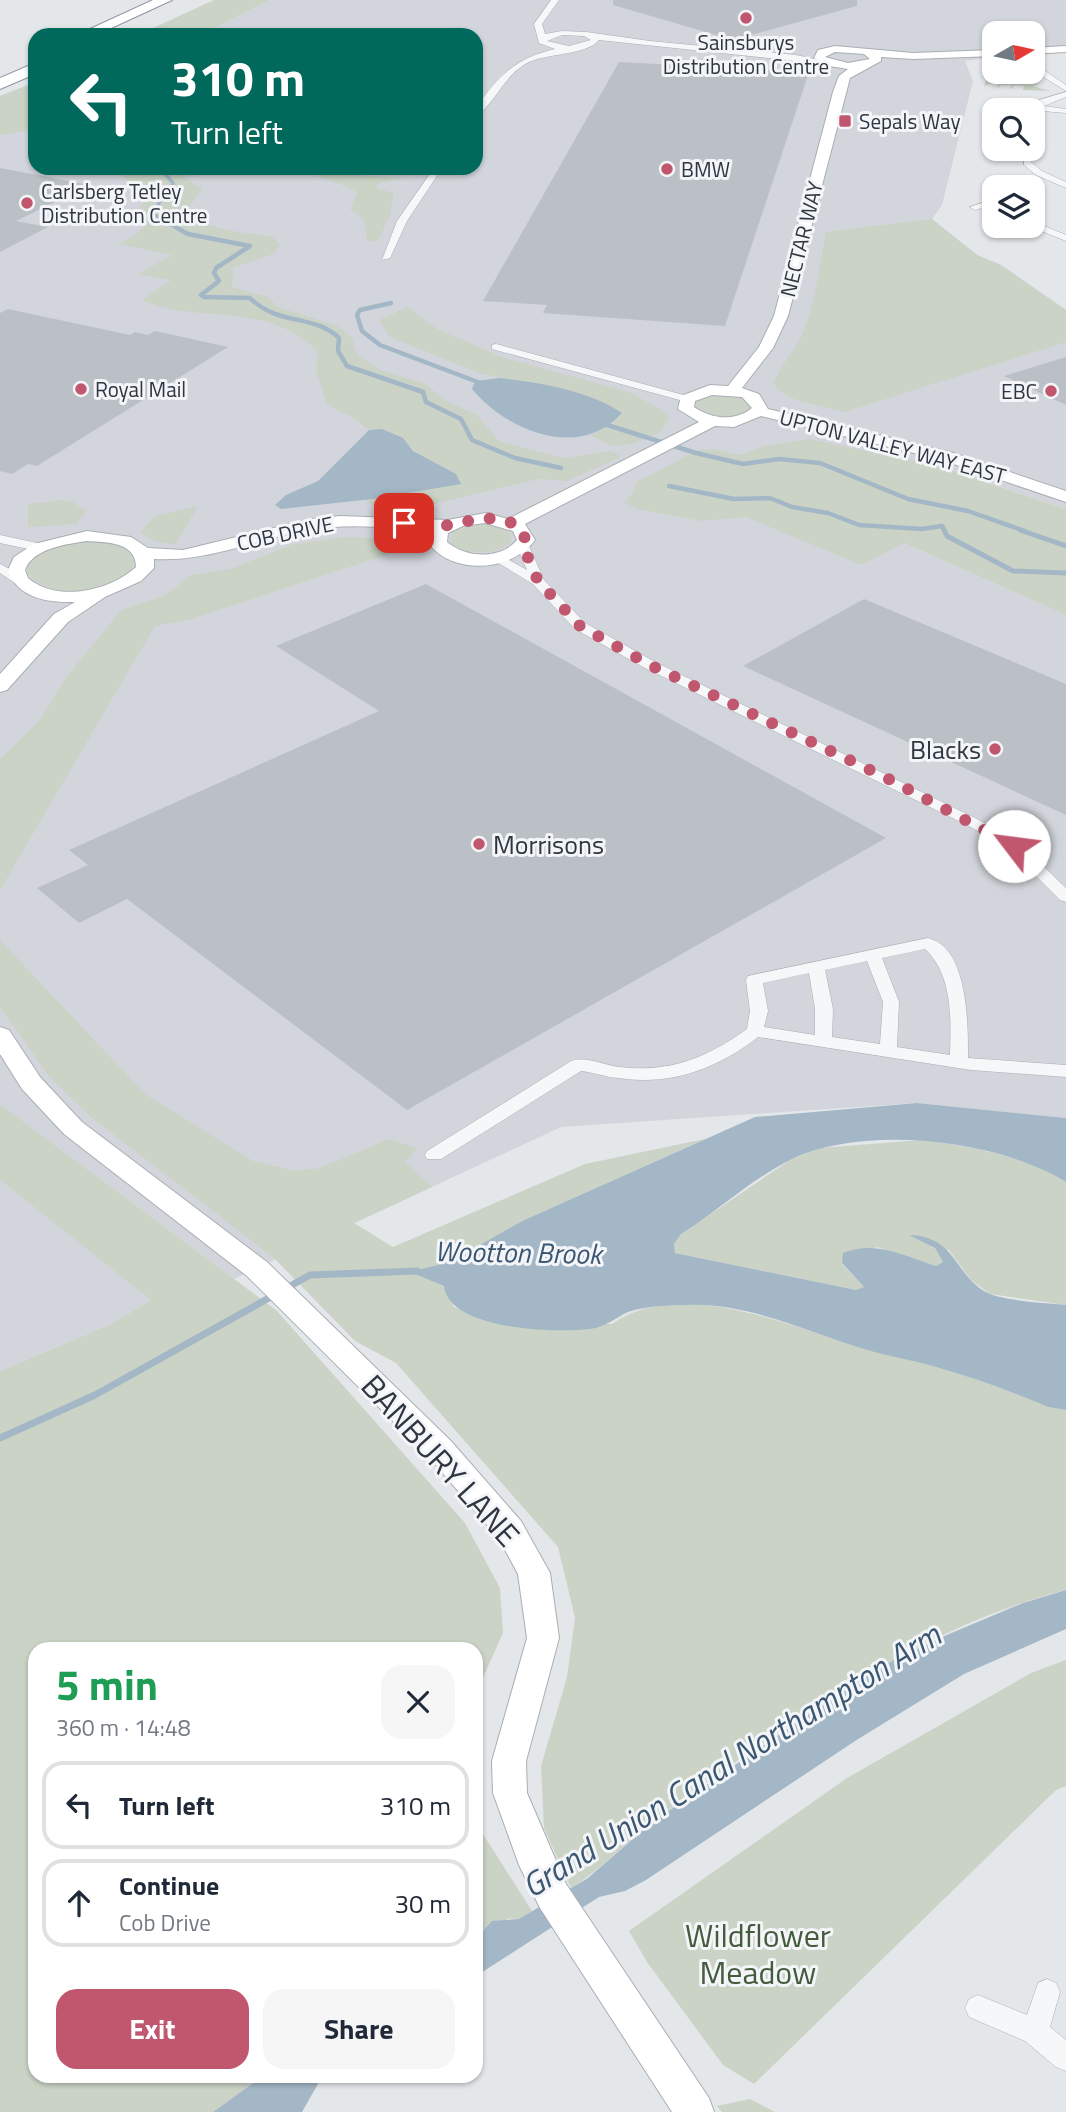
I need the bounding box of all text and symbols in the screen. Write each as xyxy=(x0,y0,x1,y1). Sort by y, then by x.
marker: Sainsburys Distribution Centre xyxy=(738,10,754,26)
north arrow xyxy=(982,21,1045,84)
map controls xyxy=(982,21,1045,238)
place label: Sainsburys Distribution Centre xyxy=(663,26,829,82)
text: 310 m xyxy=(171,40,305,115)
icon: left xyxy=(56,56,147,147)
button: search xyxy=(982,98,1045,161)
place label: Sepals Way xyxy=(859,105,961,137)
text: Turn left xyxy=(171,108,283,156)
marker: Sepals Way xyxy=(837,113,853,129)
place label: BMW xyxy=(681,153,730,185)
marker: BMW xyxy=(659,161,675,177)
place label: Carlsberg Tetley Distribution Centre xyxy=(41,175,207,231)
button: layers xyxy=(982,175,1045,238)
street label: NECTAR WAY xyxy=(771,177,831,300)
marker: Carlsberg Tetley Distribution Centre xyxy=(19,195,35,211)
place label: Royal Mail xyxy=(95,373,186,405)
place label: EBC xyxy=(1001,375,1037,407)
marker: Royal Mail xyxy=(73,381,89,397)
marker: EBC xyxy=(1043,383,1059,399)
street label: UPTON VALLEY WAY EAST xyxy=(776,400,1010,492)
pin xyxy=(374,493,434,553)
icon: arrive xyxy=(385,504,423,542)
street label: COB DRIVE xyxy=(234,507,336,559)
place label: Blacks xyxy=(910,730,981,769)
marker: Blacks xyxy=(987,741,1003,757)
position arrow xyxy=(977,809,1051,883)
place label: Morrisons xyxy=(493,825,604,864)
marker: Morrisons xyxy=(471,836,487,852)
water label: Wootton Brook xyxy=(434,1229,605,1275)
street label: BANBURY LANE xyxy=(350,1363,532,1557)
water label: Grand Union Canal Northampton Arm xyxy=(512,1609,951,1910)
text: 5 min xyxy=(56,1652,158,1716)
button: close xyxy=(381,1665,455,1739)
text: 360 m · 14:48 xyxy=(56,1710,191,1745)
icon: left xyxy=(60,1786,98,1824)
text: Turn left xyxy=(119,1786,214,1825)
text: 310 m xyxy=(380,1786,451,1825)
text: Continue xyxy=(119,1866,219,1905)
icon: ahead xyxy=(60,1884,98,1922)
text: 30 m xyxy=(394,1884,451,1923)
text: Cob Drive xyxy=(119,1905,211,1940)
park label: Wildflower Meadow xyxy=(685,1911,831,1996)
button: Exit xyxy=(56,1989,249,2069)
button: Share xyxy=(263,1989,455,2069)

